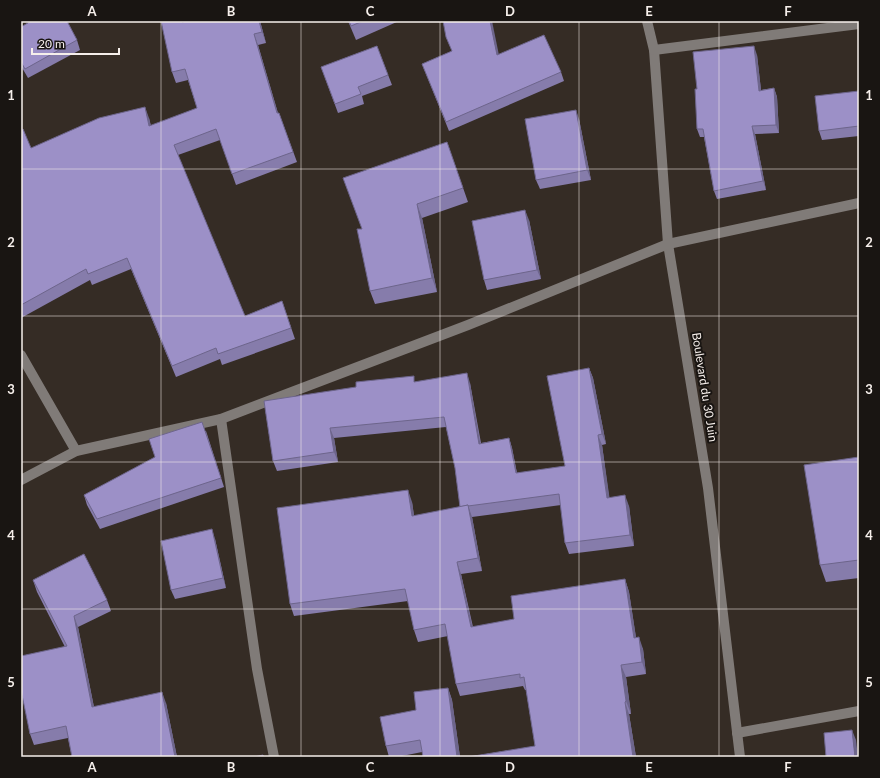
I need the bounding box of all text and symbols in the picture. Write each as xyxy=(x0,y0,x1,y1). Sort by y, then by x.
text: A xyxy=(86,3,97,19)
text: B xyxy=(227,3,236,19)
text: C xyxy=(366,3,375,19)
text: D xyxy=(505,3,515,19)
text: E xyxy=(645,3,653,19)
text: F xyxy=(784,3,792,19)
scale bar xyxy=(32,30,119,56)
text: 20 m xyxy=(38,36,65,51)
text: 1 xyxy=(7,87,15,103)
text: 1 xyxy=(865,87,873,103)
text: 2 xyxy=(7,234,15,250)
text: 2 xyxy=(865,234,873,250)
street label: Boulevard du 30 Juin xyxy=(689,331,721,443)
text: 3 xyxy=(7,381,15,397)
text: 3 xyxy=(865,381,873,397)
text: 4 xyxy=(7,527,15,543)
text: 4 xyxy=(865,527,873,543)
text: 5 xyxy=(7,674,15,690)
text: 5 xyxy=(865,674,873,690)
text: A xyxy=(86,759,97,775)
text: B xyxy=(227,759,236,775)
text: C xyxy=(366,759,375,775)
text: D xyxy=(505,759,515,775)
text: E xyxy=(645,759,653,775)
text: F xyxy=(784,759,792,775)

